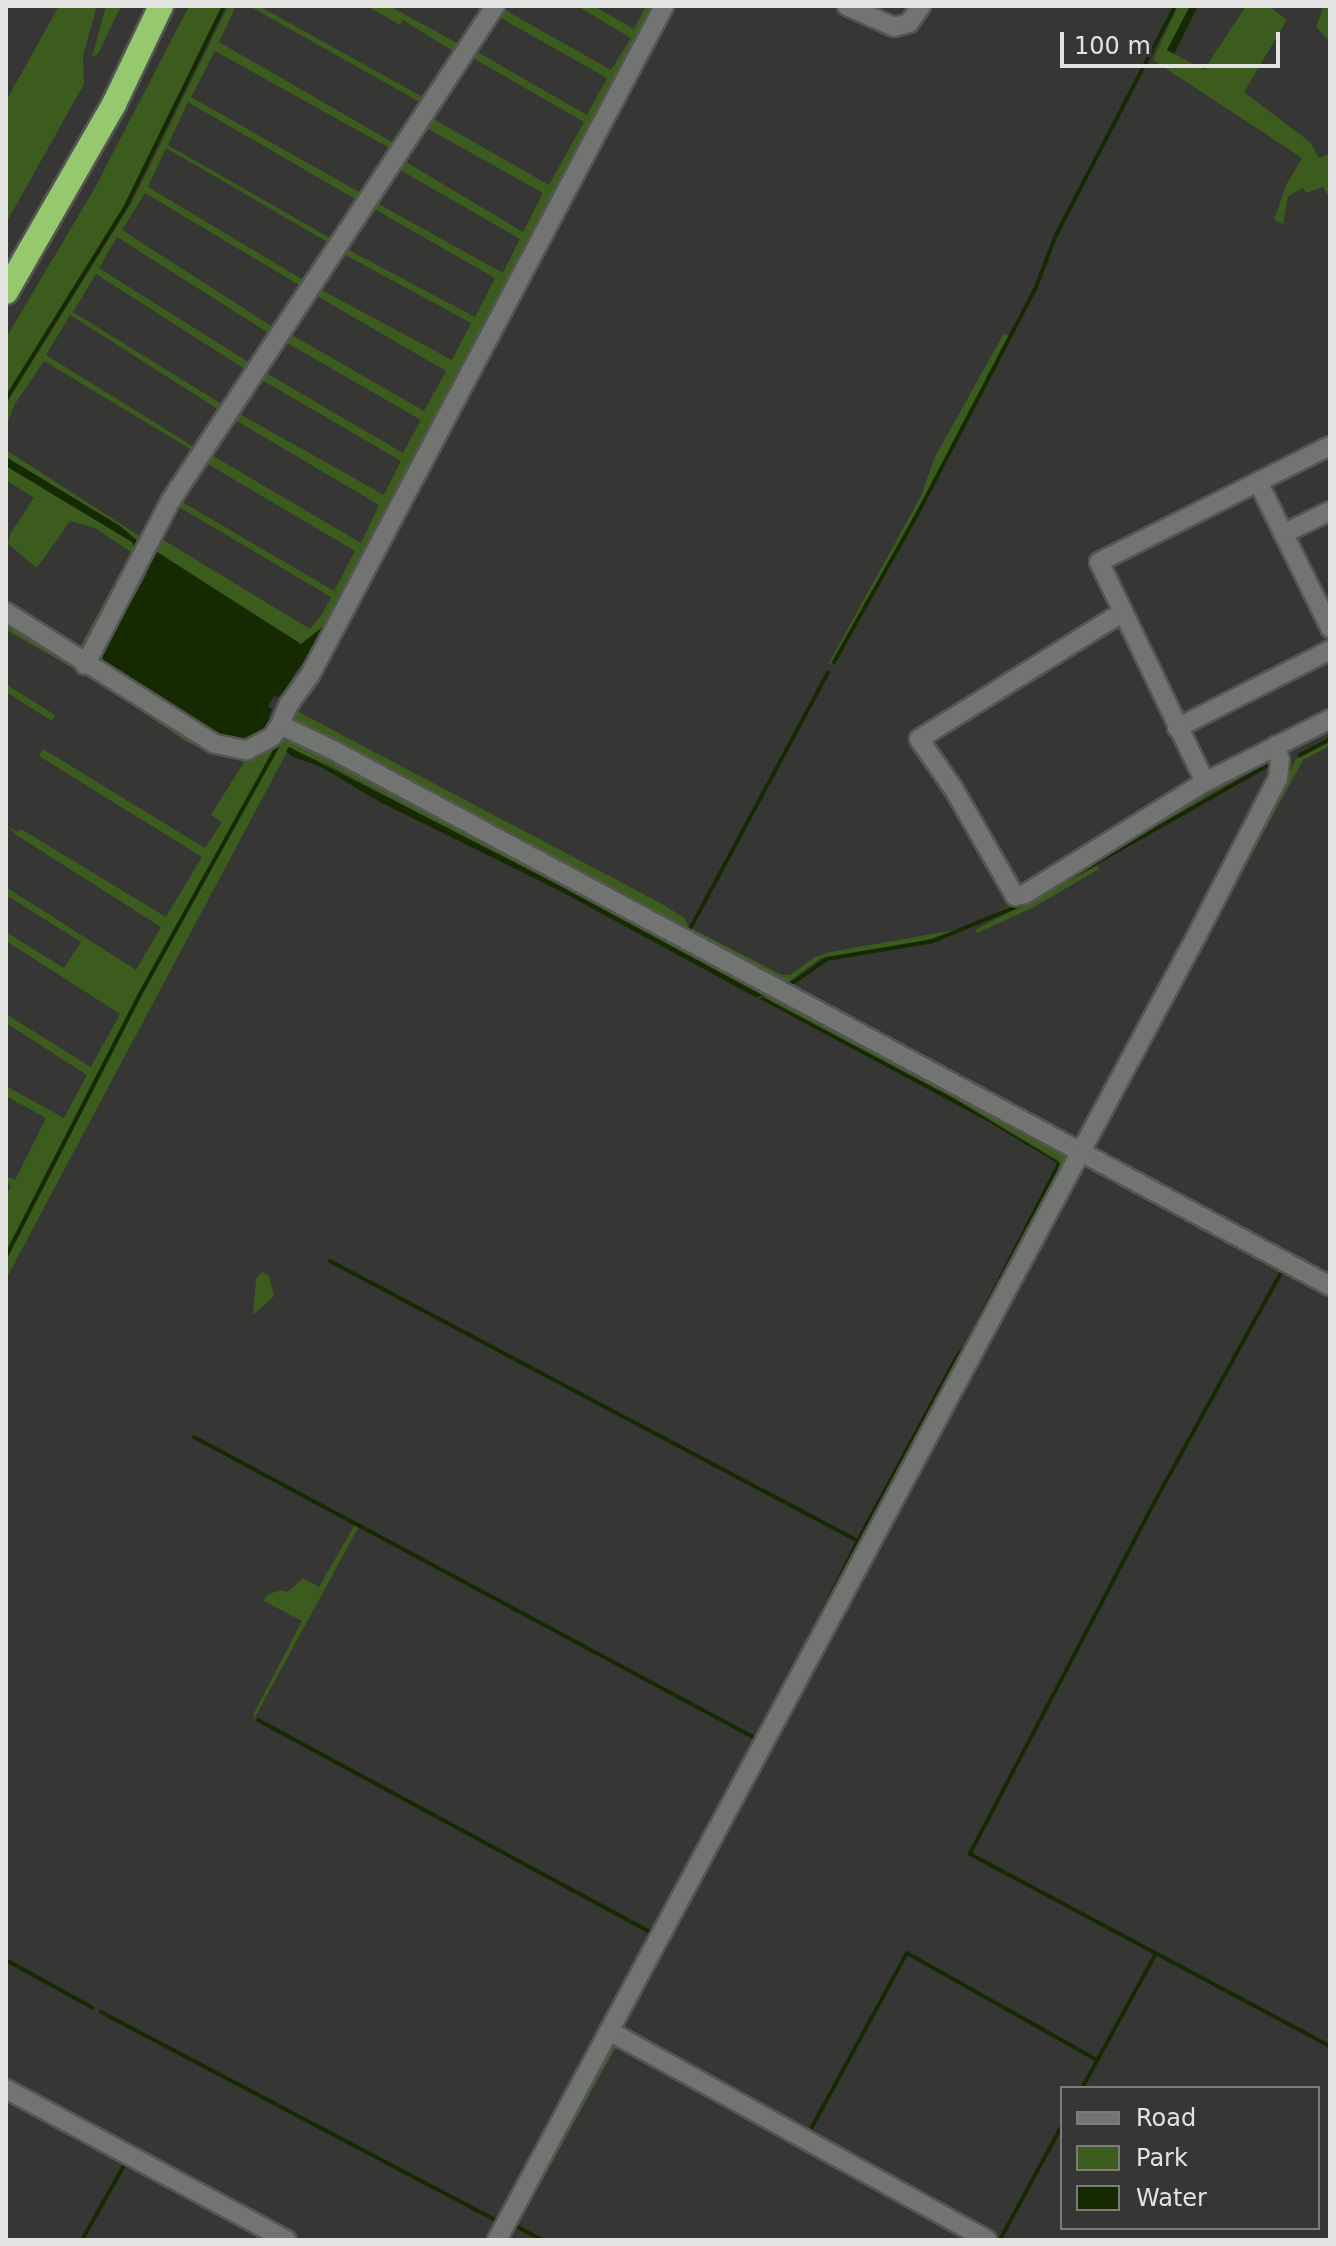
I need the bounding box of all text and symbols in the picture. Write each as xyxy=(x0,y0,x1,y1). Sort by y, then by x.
scale bar xyxy=(1064,16,1284,66)
text: 100 m xyxy=(1074,32,1151,60)
legend xyxy=(1060,2086,1320,2230)
text: Road xyxy=(1136,2104,1196,2132)
text: Park xyxy=(1136,2144,1188,2172)
text: Water xyxy=(1136,2184,1207,2212)

